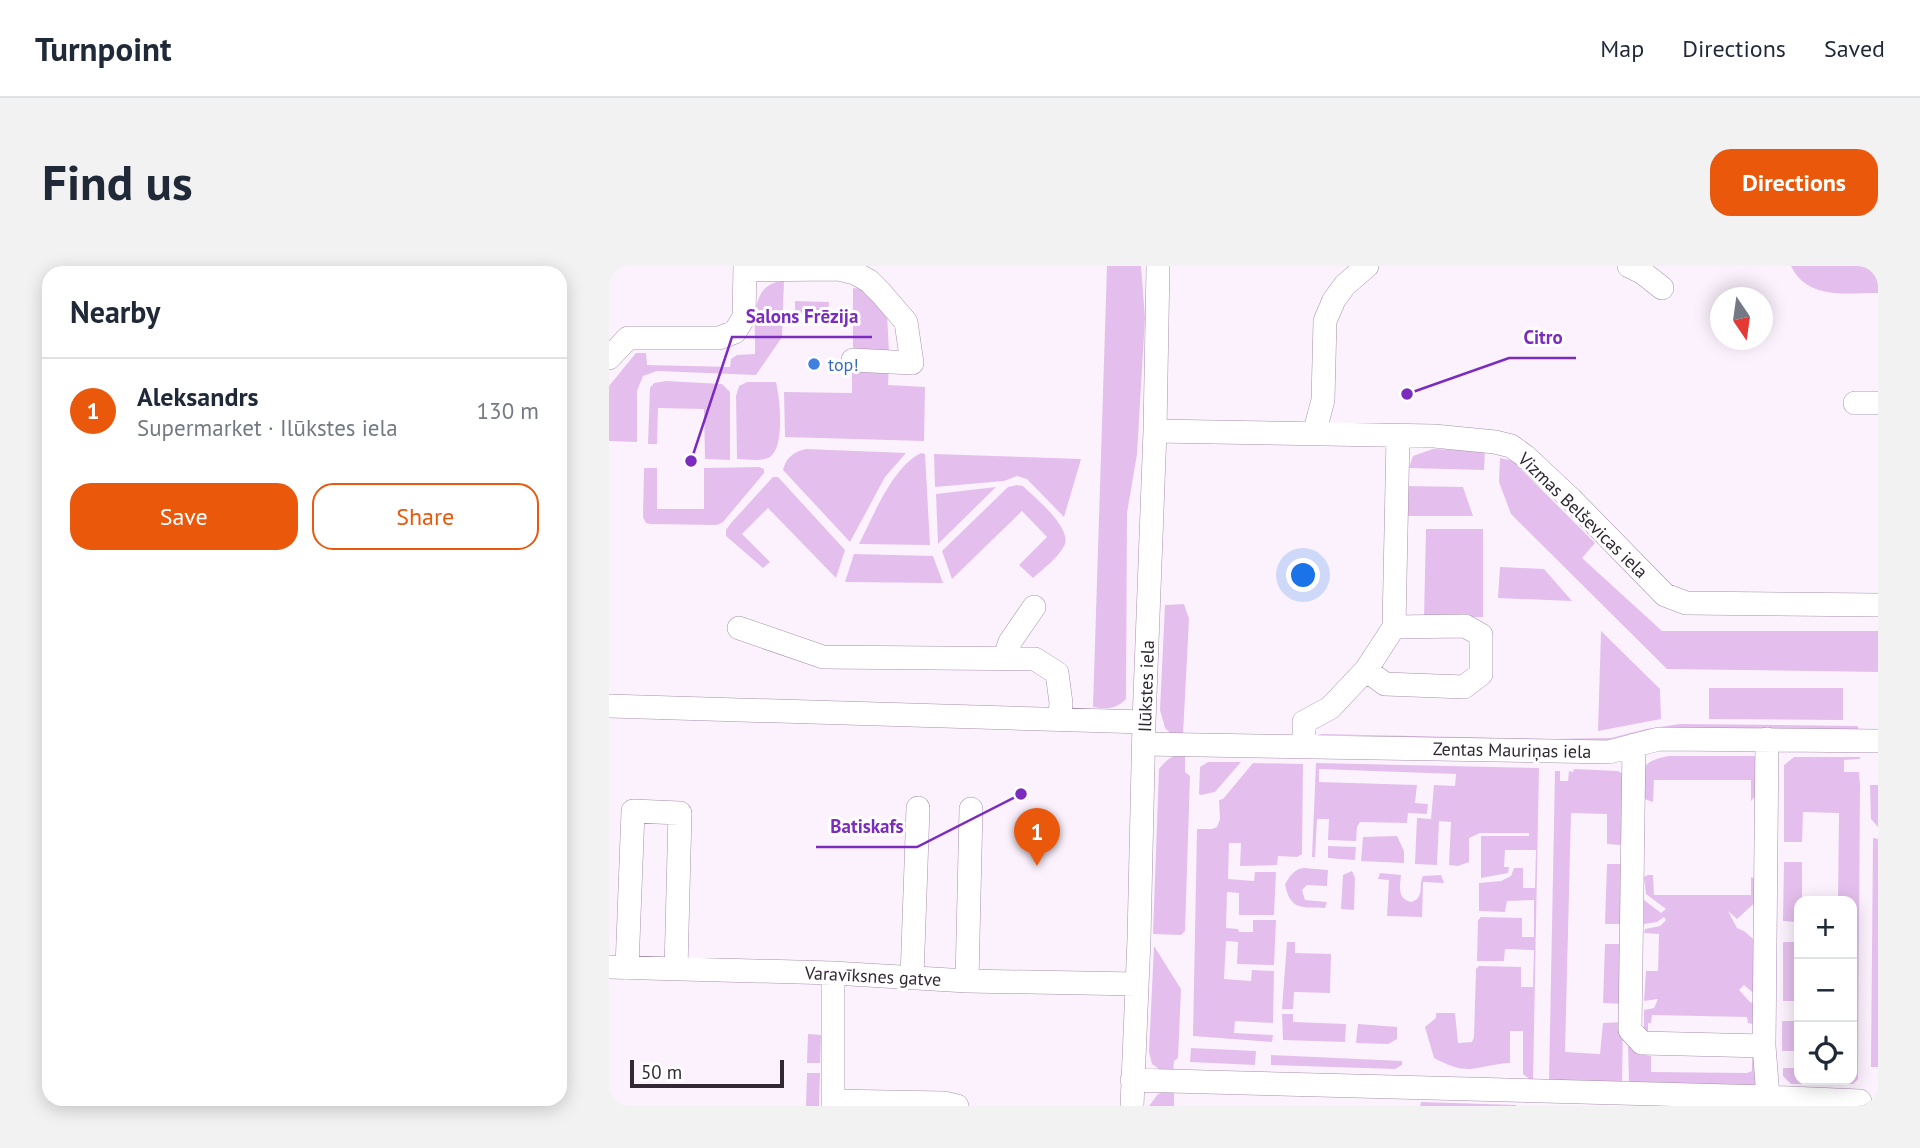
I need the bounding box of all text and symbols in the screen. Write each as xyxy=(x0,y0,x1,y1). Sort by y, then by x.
text: Turnpoint xyxy=(35,27,172,70)
text: Map xyxy=(1600,33,1644,64)
text: Directions xyxy=(1682,33,1786,64)
text: Saved xyxy=(1824,33,1885,64)
button: Directions xyxy=(1710,149,1878,216)
text: Find us xyxy=(42,150,193,214)
north arrow xyxy=(1710,287,1773,350)
text: Nearby xyxy=(70,292,160,331)
callout: Salons Frēzija xyxy=(732,297,872,337)
text: Salons Frēzija xyxy=(746,304,858,328)
callout: Citro xyxy=(1509,318,1576,358)
text: Citro xyxy=(1523,325,1563,349)
place label: top! xyxy=(828,353,859,376)
marker: top! xyxy=(806,356,822,372)
text: Aleksandrs xyxy=(137,380,259,413)
text: 1 xyxy=(86,396,100,425)
text: 130 m xyxy=(477,396,539,425)
text: Supermarket · Ilūkstes iela xyxy=(137,413,398,442)
street label: Vizmas Belševicas iela xyxy=(1513,447,1653,583)
button: Save xyxy=(70,483,298,550)
button: Share xyxy=(312,483,539,550)
your location xyxy=(1286,558,1320,592)
street label: Ilūkstes iela xyxy=(1133,640,1159,732)
street label: Zentas Mauriņas iela xyxy=(1433,737,1591,763)
callout: Batiskafs xyxy=(816,807,917,847)
pin: 1 xyxy=(1014,808,1060,866)
text: Batiskafs xyxy=(830,814,904,838)
map controls xyxy=(1794,896,1857,1085)
button: + xyxy=(1794,896,1857,959)
button: − xyxy=(1794,959,1857,1022)
street label: Varavīksnes gatve xyxy=(803,961,942,991)
button: locate xyxy=(1794,1022,1857,1085)
scale bar xyxy=(630,1057,784,1089)
text: 50 m xyxy=(641,1060,682,1084)

